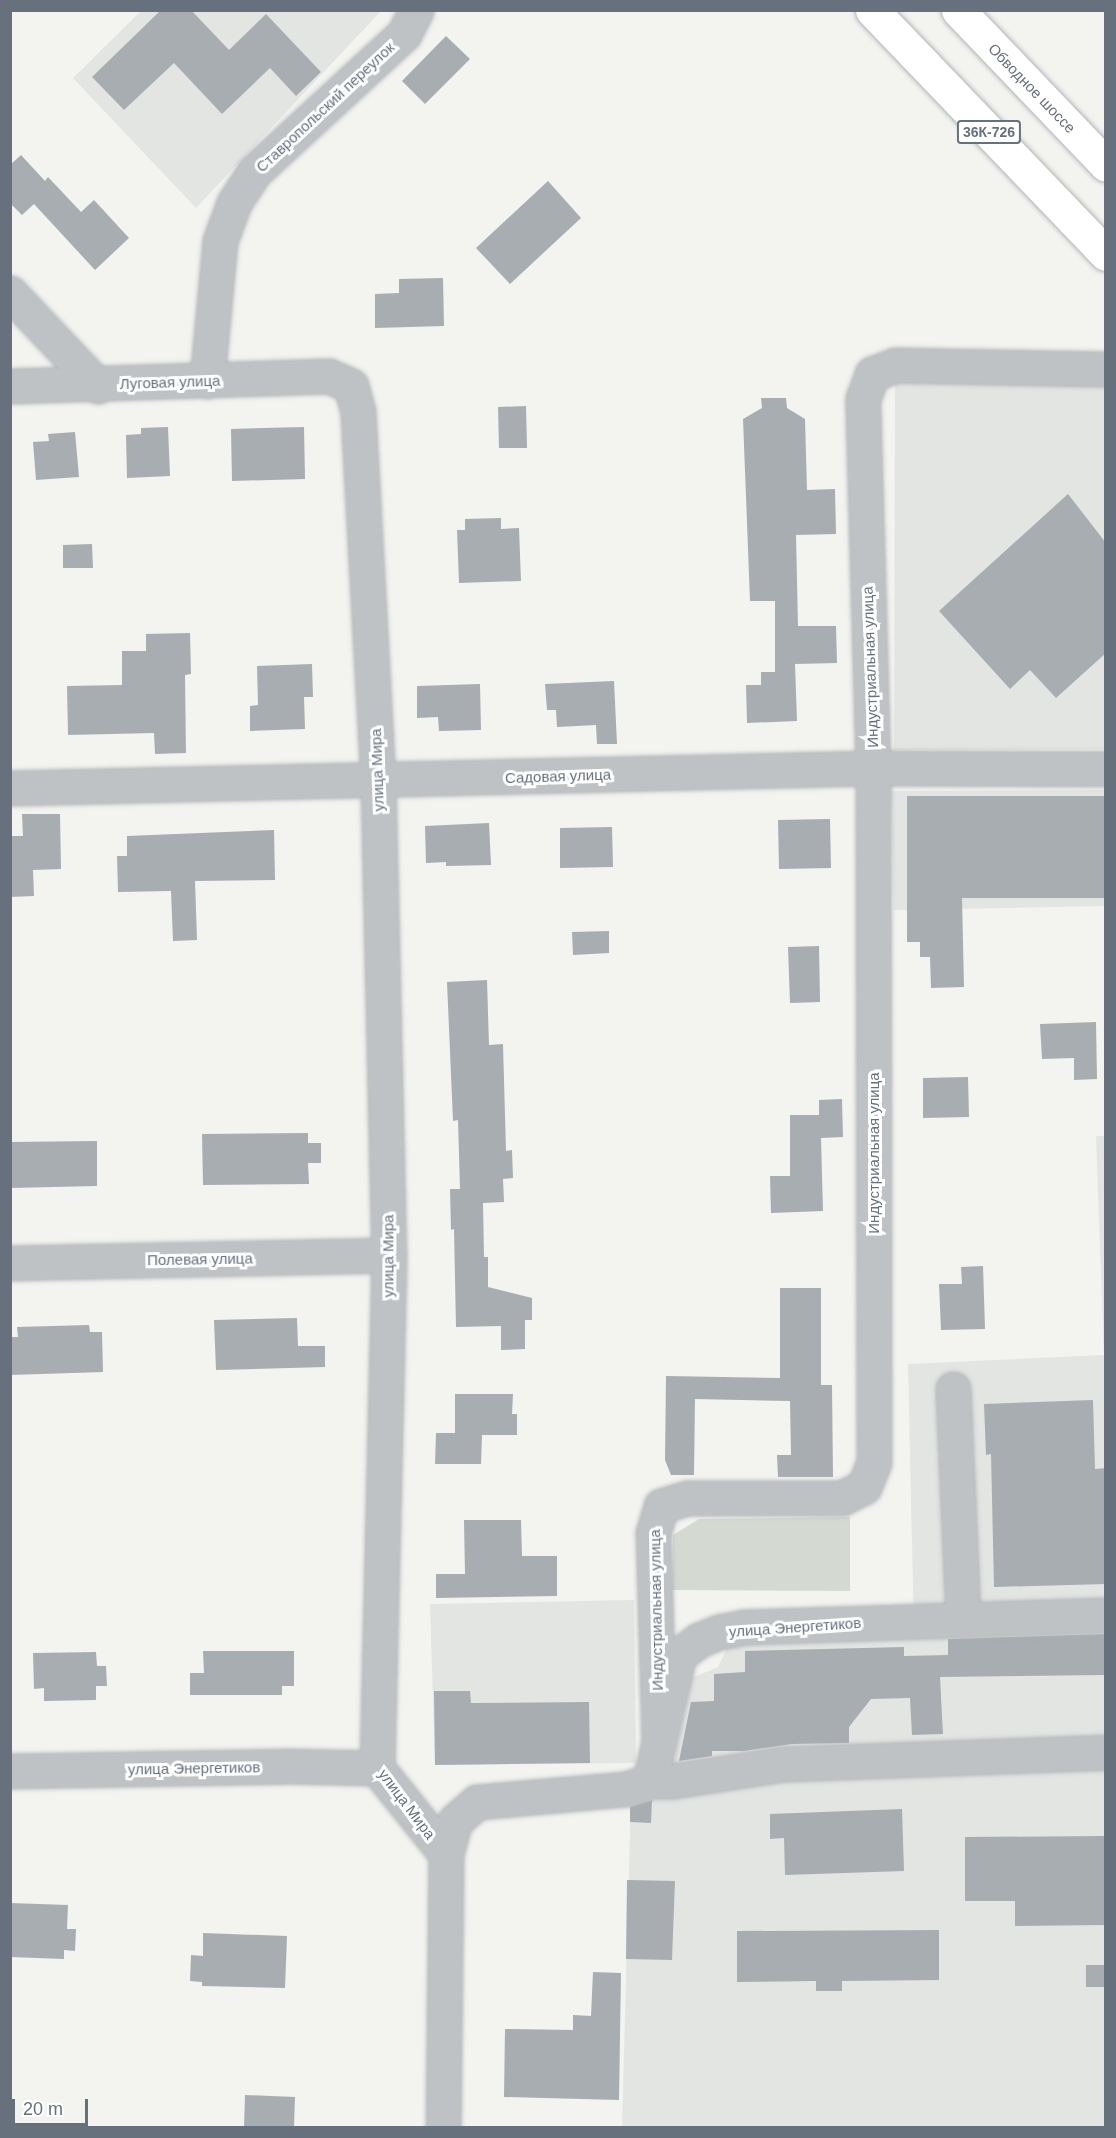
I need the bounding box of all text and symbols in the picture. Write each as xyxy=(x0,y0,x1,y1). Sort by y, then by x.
street label: Ставропольский переулок xyxy=(252,38,398,176)
street label: Обводное шоссе xyxy=(985,39,1079,137)
road number: 36К-726 xyxy=(956,121,1022,143)
street label: Луговая улица xyxy=(119,371,221,393)
street label: Индустриальная улица xyxy=(858,586,882,748)
street label: улица Мира xyxy=(367,728,387,812)
street label: Садовая улица xyxy=(505,765,611,787)
street label: Индустриальная улица xyxy=(865,1072,883,1234)
street label: улица Мира xyxy=(379,1215,397,1297)
street label: Полевая улица xyxy=(147,1249,253,1269)
street label: Индустриальная улица xyxy=(646,1529,666,1691)
street label: улица Энергетиков xyxy=(728,1613,862,1641)
street label: улица Энергетиков xyxy=(128,1758,260,1778)
street label: улица Мира xyxy=(375,1765,439,1843)
scale bar xyxy=(15,2087,92,2125)
text: 20 m xyxy=(23,2099,63,2119)

